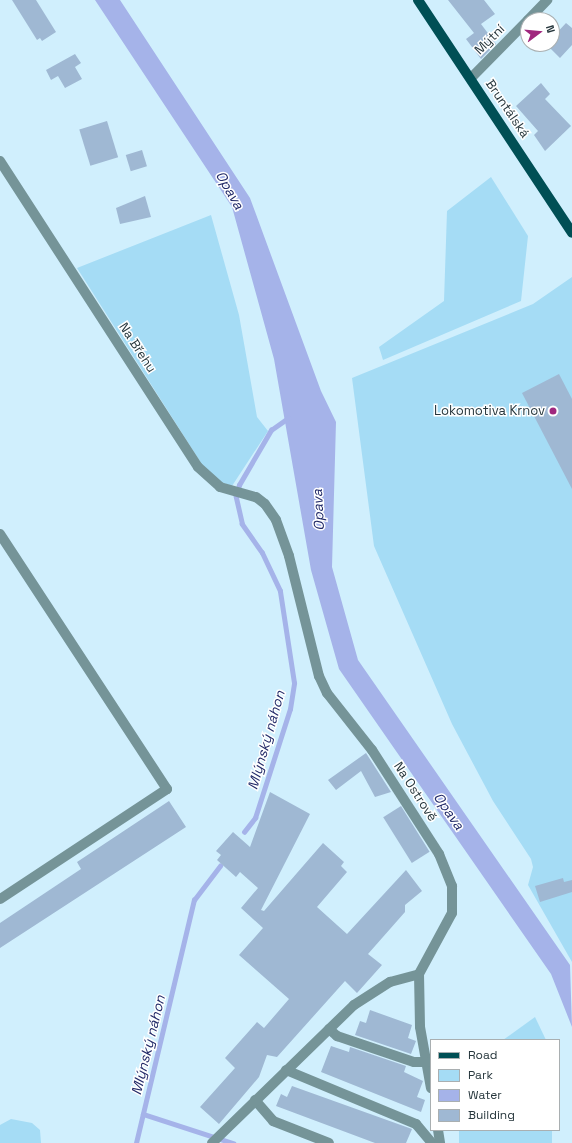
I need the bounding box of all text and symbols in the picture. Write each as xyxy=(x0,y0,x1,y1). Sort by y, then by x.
north arrow xyxy=(520,12,560,52)
street label: Mýtní xyxy=(472,22,508,58)
text: N xyxy=(543,23,558,34)
street label: Bruntálská xyxy=(482,77,532,141)
water label: Opava xyxy=(212,168,248,212)
street label: Na Břehu xyxy=(115,320,159,376)
place label: Lokomotiva Krnov xyxy=(434,403,545,419)
marker: Lokomotiva Krnov xyxy=(548,406,558,416)
water label: Opava xyxy=(309,489,327,531)
water label: Mlýnský náhon xyxy=(244,689,288,791)
street label: Na Ostrově xyxy=(390,759,440,825)
water label: Opava xyxy=(430,789,468,833)
water label: Mlýnský náhon xyxy=(127,993,169,1097)
legend xyxy=(430,1039,560,1131)
text: Road xyxy=(468,1047,497,1063)
text: Park xyxy=(468,1067,493,1083)
text: Water xyxy=(468,1087,502,1103)
text: Building xyxy=(468,1107,515,1123)

